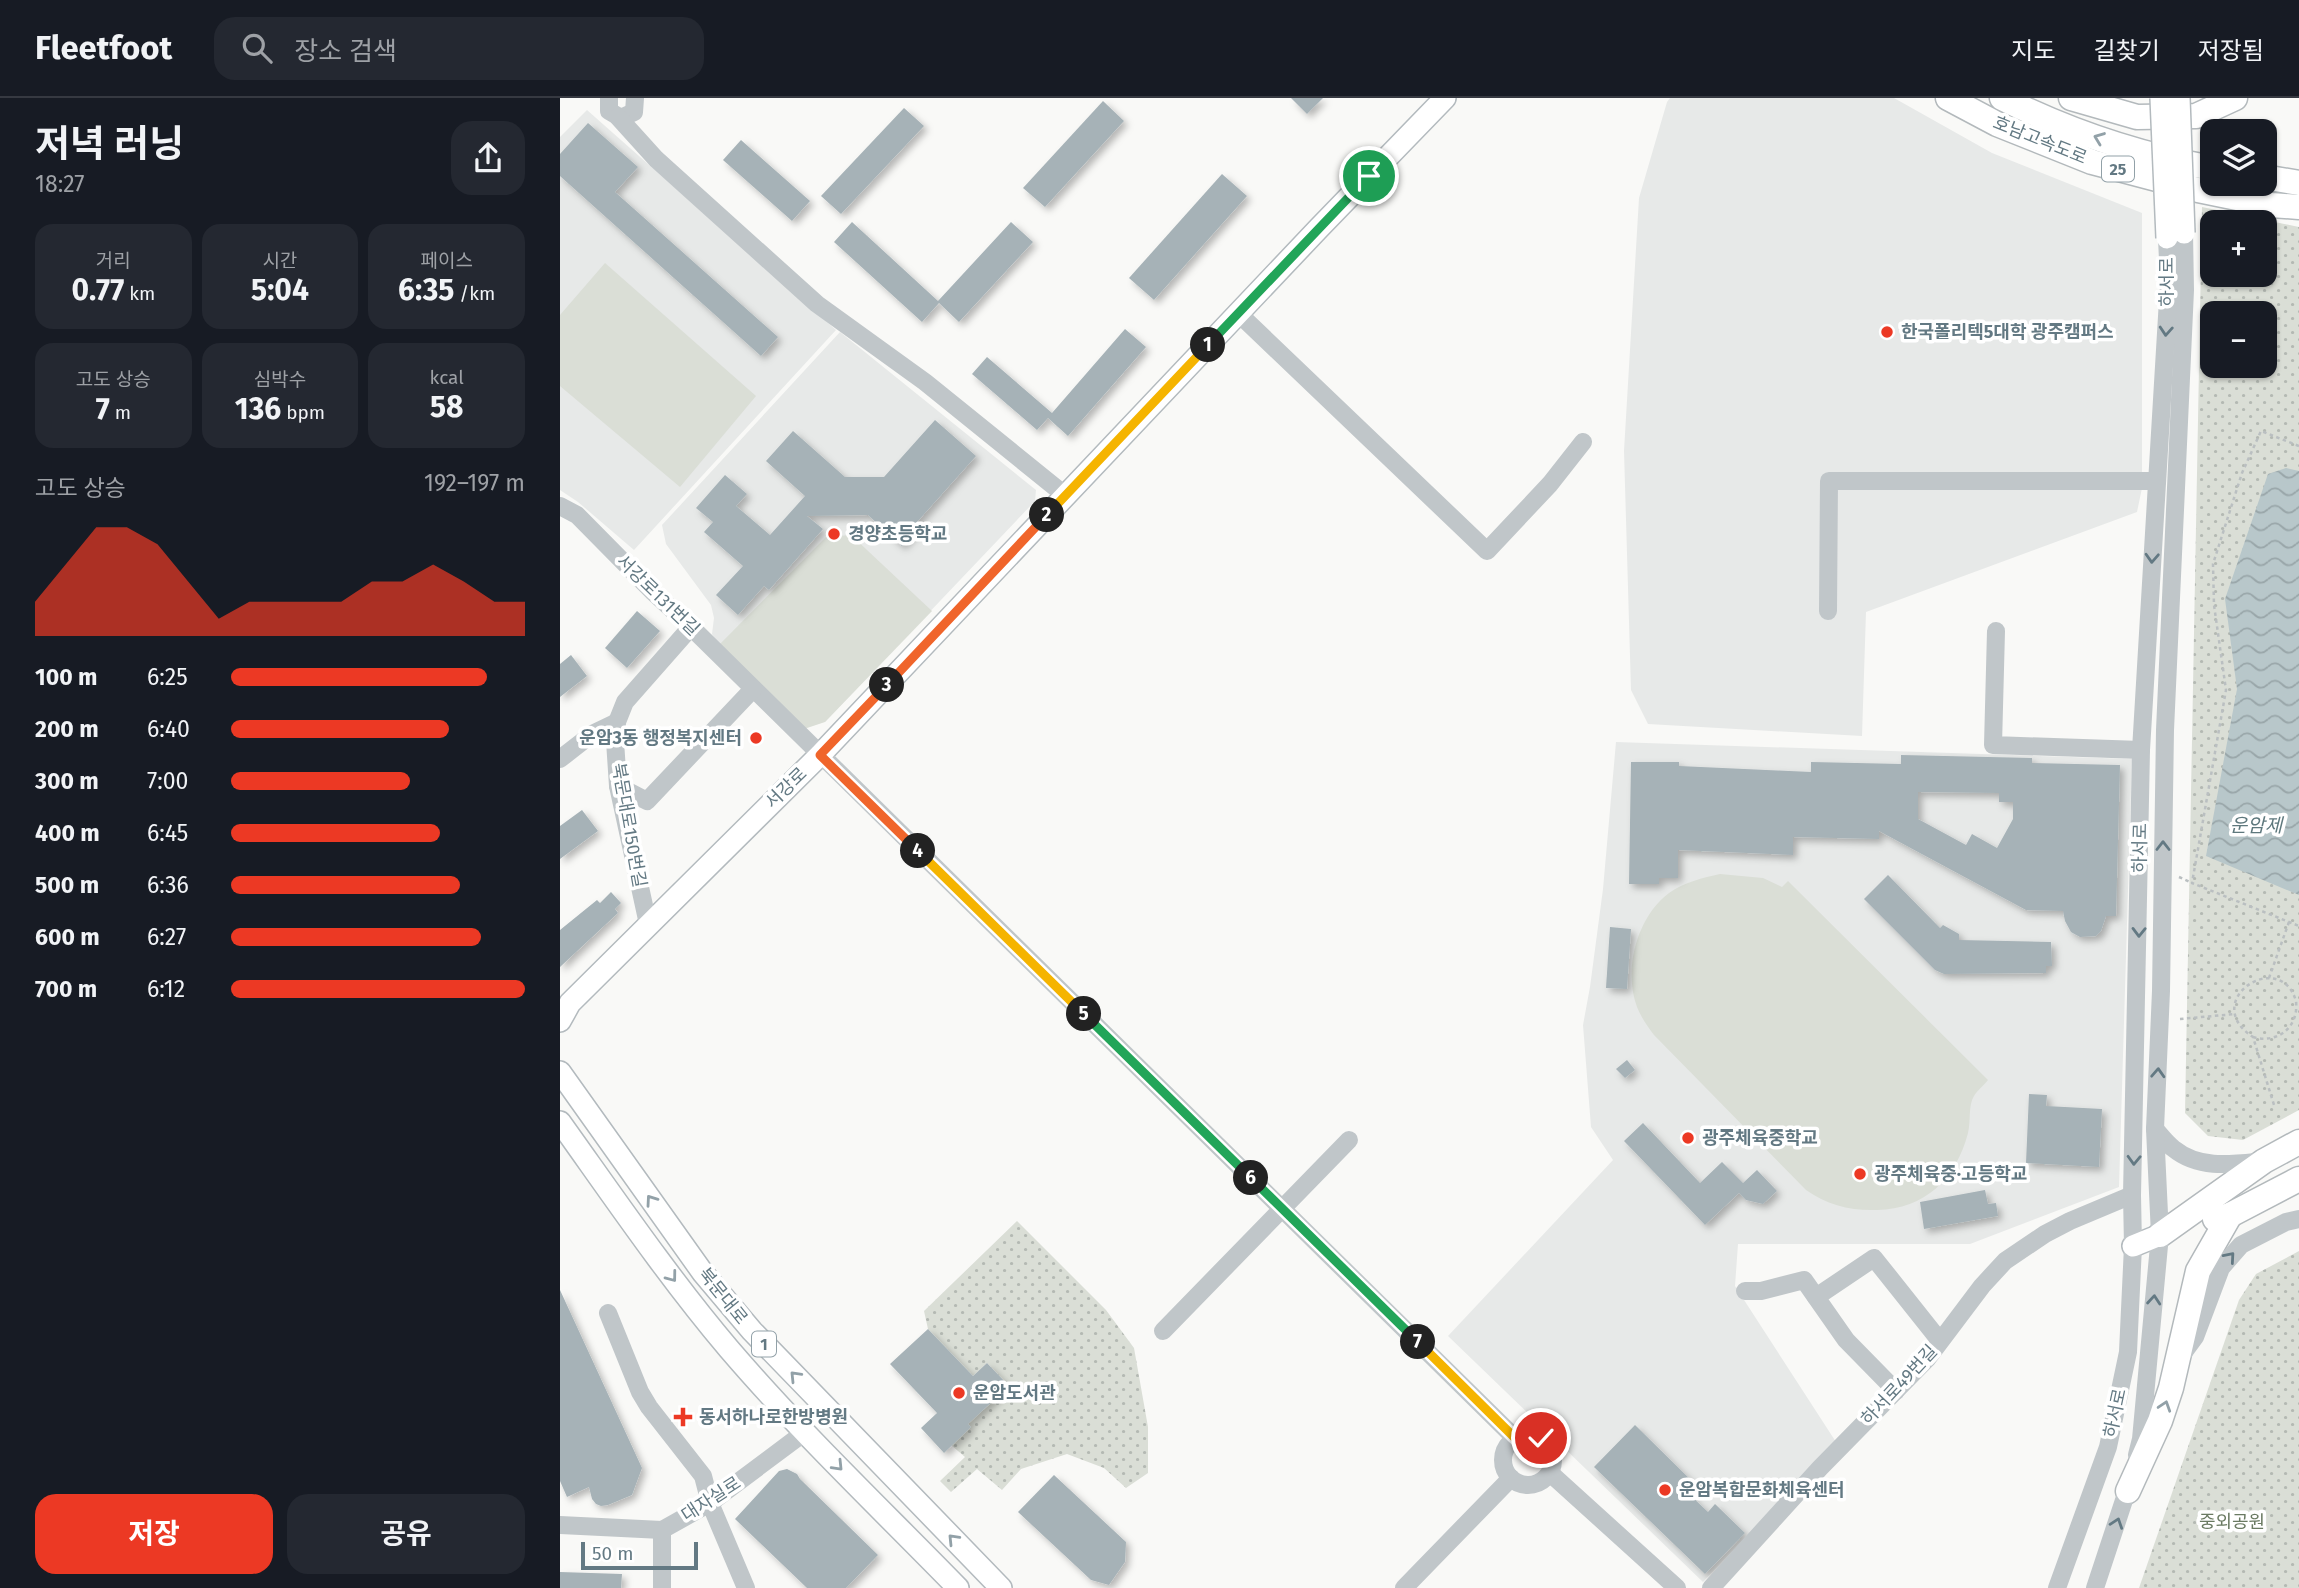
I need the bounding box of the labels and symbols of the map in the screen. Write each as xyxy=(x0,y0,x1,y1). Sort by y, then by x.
street label: 호남고속도로 xyxy=(1990,111,2090,169)
one-way arrow xyxy=(2093,133,2105,147)
pin xyxy=(1339,146,1399,206)
road number: 25 xyxy=(2102,156,2134,181)
street label: 하서로 xyxy=(2156,257,2178,307)
place label: 한국폴리텍5대학 광주캠퍼스 xyxy=(1901,321,2114,343)
marker: 한국폴리텍5대학 광주캠퍼스 xyxy=(1879,324,1895,340)
one-way arrow xyxy=(2159,326,2174,337)
pin: 1 xyxy=(1190,328,1226,362)
pin: 2 xyxy=(1030,498,1064,532)
place label: 경양초등학교 xyxy=(848,523,947,545)
marker: 경양초등학교 xyxy=(826,526,842,542)
street label: 서강로131번길 xyxy=(612,550,704,640)
one-way arrow xyxy=(2145,553,2160,564)
pin: 3 xyxy=(870,668,904,702)
place label: 운암3동 행정복지센터 xyxy=(579,727,742,749)
marker: 운암3동 행정복지센터 xyxy=(748,730,764,746)
street label: 북문대로150번길 xyxy=(607,761,651,889)
street label: 서강로 xyxy=(760,763,812,813)
water label: 운암제 xyxy=(2230,814,2285,837)
street label: 하서로 xyxy=(2129,823,2151,873)
pin: 4 xyxy=(900,834,936,868)
one-way arrow xyxy=(2155,840,2171,850)
one-way arrow xyxy=(2131,927,2146,938)
pin: 5 xyxy=(1066,996,1102,1032)
one-way arrow xyxy=(2150,1067,2165,1078)
place label: 광주체육중학교 xyxy=(1702,1127,1818,1149)
marker: 광주체육중학교 xyxy=(1680,1130,1696,1146)
one-way arrow xyxy=(2126,1155,2141,1166)
pin: 6 xyxy=(1234,1160,1268,1196)
place label: 광주체육중·고등학교 xyxy=(1874,1163,2027,1185)
marker: 광주체육중·고등학교 xyxy=(1852,1166,1868,1182)
one-way arrow xyxy=(647,1195,659,1208)
one-way arrow xyxy=(2222,1253,2234,1266)
street label: 북문대로 xyxy=(694,1263,752,1329)
one-way arrow xyxy=(664,1269,676,1282)
one-way arrow xyxy=(2146,1294,2161,1305)
pin: 7 xyxy=(1400,1324,1436,1360)
road number: 1 xyxy=(752,1332,776,1356)
street label: 하서로49번길 xyxy=(1856,1340,1942,1430)
one-way arrow xyxy=(790,1371,803,1384)
place label: 운암도서관 xyxy=(973,1382,1056,1404)
marker: 운암도서관 xyxy=(951,1385,967,1401)
street label: 하서로 xyxy=(2099,1386,2131,1440)
one-way arrow xyxy=(2157,1400,2172,1412)
place label: 동서하나로한방병원 xyxy=(699,1406,848,1428)
marker: 동서하나로한방병원 xyxy=(673,1407,693,1427)
pin xyxy=(1511,1408,1571,1468)
one-way arrow xyxy=(830,1458,843,1471)
street label: 대자실로 xyxy=(677,1472,745,1526)
place label: 운암복합문화체육센터 xyxy=(1679,1479,1845,1501)
marker: 운암복합문화체육센터 xyxy=(1657,1482,1673,1498)
park label: 중외공원 xyxy=(2199,1511,2265,1533)
one-way arrow xyxy=(2109,1518,2123,1530)
one-way arrow xyxy=(949,1534,962,1547)
scale bar xyxy=(581,1539,698,1571)

